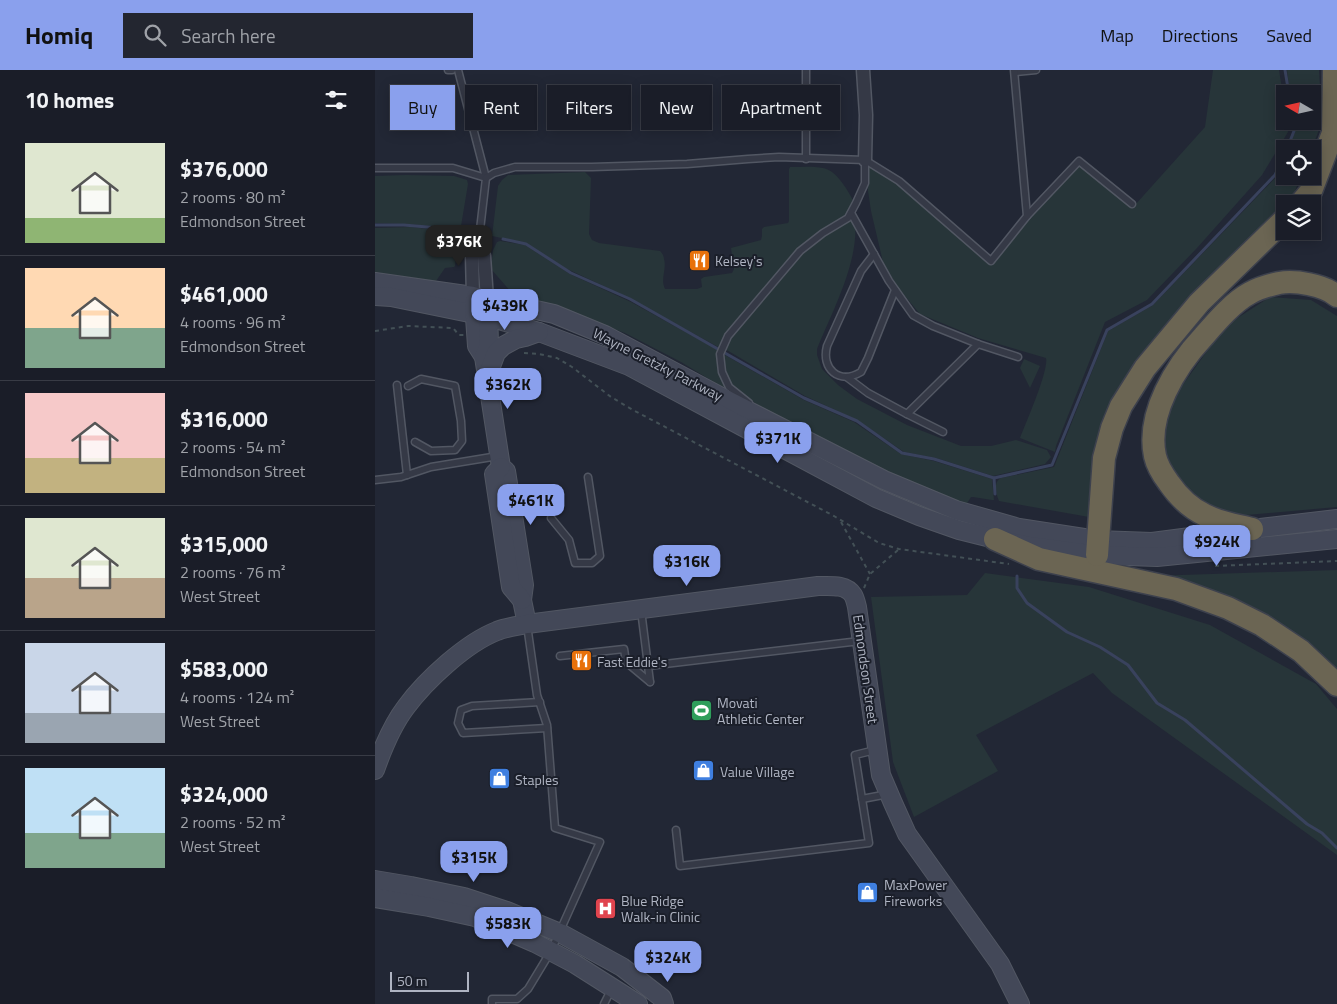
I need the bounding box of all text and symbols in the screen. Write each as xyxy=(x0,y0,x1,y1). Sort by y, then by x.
search box xyxy=(123,13,473,58)
text: Homiq xyxy=(25,17,93,53)
icon: search xyxy=(141,21,169,49)
text: Search here xyxy=(181,21,275,50)
text: Map xyxy=(1100,22,1134,49)
text: Directions xyxy=(1162,22,1238,49)
text: Saved xyxy=(1266,22,1312,49)
text: 10 homes xyxy=(25,84,114,116)
chip: Buy xyxy=(390,85,455,130)
chip: Rent xyxy=(465,85,537,130)
chip: Filters xyxy=(547,85,631,130)
chip: New xyxy=(641,85,712,130)
chip: Apartment xyxy=(722,85,840,130)
north arrow xyxy=(1276,85,1321,130)
map controls xyxy=(1276,85,1321,240)
icon: filters xyxy=(322,86,350,114)
button: locate xyxy=(1276,140,1321,185)
text: $376,000 xyxy=(180,153,268,185)
icon: home xyxy=(65,163,125,223)
text: 2 rooms · 80 m² xyxy=(180,185,285,209)
button: layers xyxy=(1276,195,1321,240)
text: Edmondson Street xyxy=(180,209,305,233)
pin: $376K xyxy=(424,224,494,267)
text: $376K xyxy=(436,229,482,253)
restaurant icon: Kelsey's xyxy=(687,248,711,272)
place label: Kelsey's xyxy=(715,250,763,271)
text: $461,000 xyxy=(180,278,268,310)
icon: home xyxy=(65,288,125,348)
pin: $439K xyxy=(470,288,540,331)
text: $439K xyxy=(482,293,528,317)
text: 4 rooms · 96 m² xyxy=(180,310,285,334)
street label: Wayne Gretzky Parkway xyxy=(590,322,727,406)
text: Edmondson Street xyxy=(180,334,305,358)
pin: $362K xyxy=(473,368,543,410)
text: $362K xyxy=(485,372,531,396)
text: $316,000 xyxy=(180,403,268,435)
icon: home xyxy=(65,413,125,473)
pin: $371K xyxy=(743,422,813,464)
text: $371K xyxy=(755,426,801,450)
text: 2 rooms · 54 m² xyxy=(180,435,285,459)
text: Edmondson Street xyxy=(180,459,305,483)
pin: $461K xyxy=(496,484,566,526)
text: $461K xyxy=(508,488,554,512)
pin: $924K xyxy=(1182,524,1252,567)
text: $315,000 xyxy=(180,528,268,560)
text: $924K xyxy=(1194,529,1240,553)
icon: home xyxy=(65,538,125,598)
pin: $316K xyxy=(652,544,722,587)
text: $316K xyxy=(664,549,710,573)
text: 2 rooms · 76 m² xyxy=(180,560,285,584)
text: West Street xyxy=(180,584,260,608)
street label: Edmondson Street xyxy=(848,613,884,725)
restaurant icon: Fast Eddie's xyxy=(569,649,593,673)
place label: Fast Eddie's xyxy=(597,651,667,672)
text: $583,000 xyxy=(180,653,268,685)
icon: home xyxy=(65,663,125,723)
text: 4 rooms · 124 m² xyxy=(180,685,294,709)
place label: Movati Athletic Center xyxy=(717,692,804,729)
sports icon: Movati Athletic Center xyxy=(689,698,713,722)
text: West Street xyxy=(180,709,260,733)
shop icon: Value Village xyxy=(692,759,716,783)
place label: Value Village xyxy=(720,761,795,782)
shop icon: Staples xyxy=(487,767,511,791)
place label: Staples xyxy=(515,769,559,790)
text: $324,000 xyxy=(180,778,268,810)
icon: home xyxy=(65,788,125,848)
text: 2 rooms · 52 m² xyxy=(180,810,285,834)
text: West Street xyxy=(180,834,260,858)
pin: $315K xyxy=(439,840,509,883)
text: $315K xyxy=(451,845,497,869)
place label: MaxPower Fireworks xyxy=(884,874,947,911)
shop icon: MaxPower Fireworks xyxy=(856,880,880,904)
place label: Blue Ridge Walk-in Clinic xyxy=(621,890,700,927)
hospital icon: Blue Ridge Walk-in Clinic xyxy=(593,896,617,920)
pin: $583K xyxy=(473,906,543,949)
text: $583K xyxy=(485,911,531,935)
pin: $324K xyxy=(633,940,703,983)
text: $324K xyxy=(645,945,691,969)
scale bar xyxy=(390,969,469,992)
text: 50 m xyxy=(397,970,427,991)

